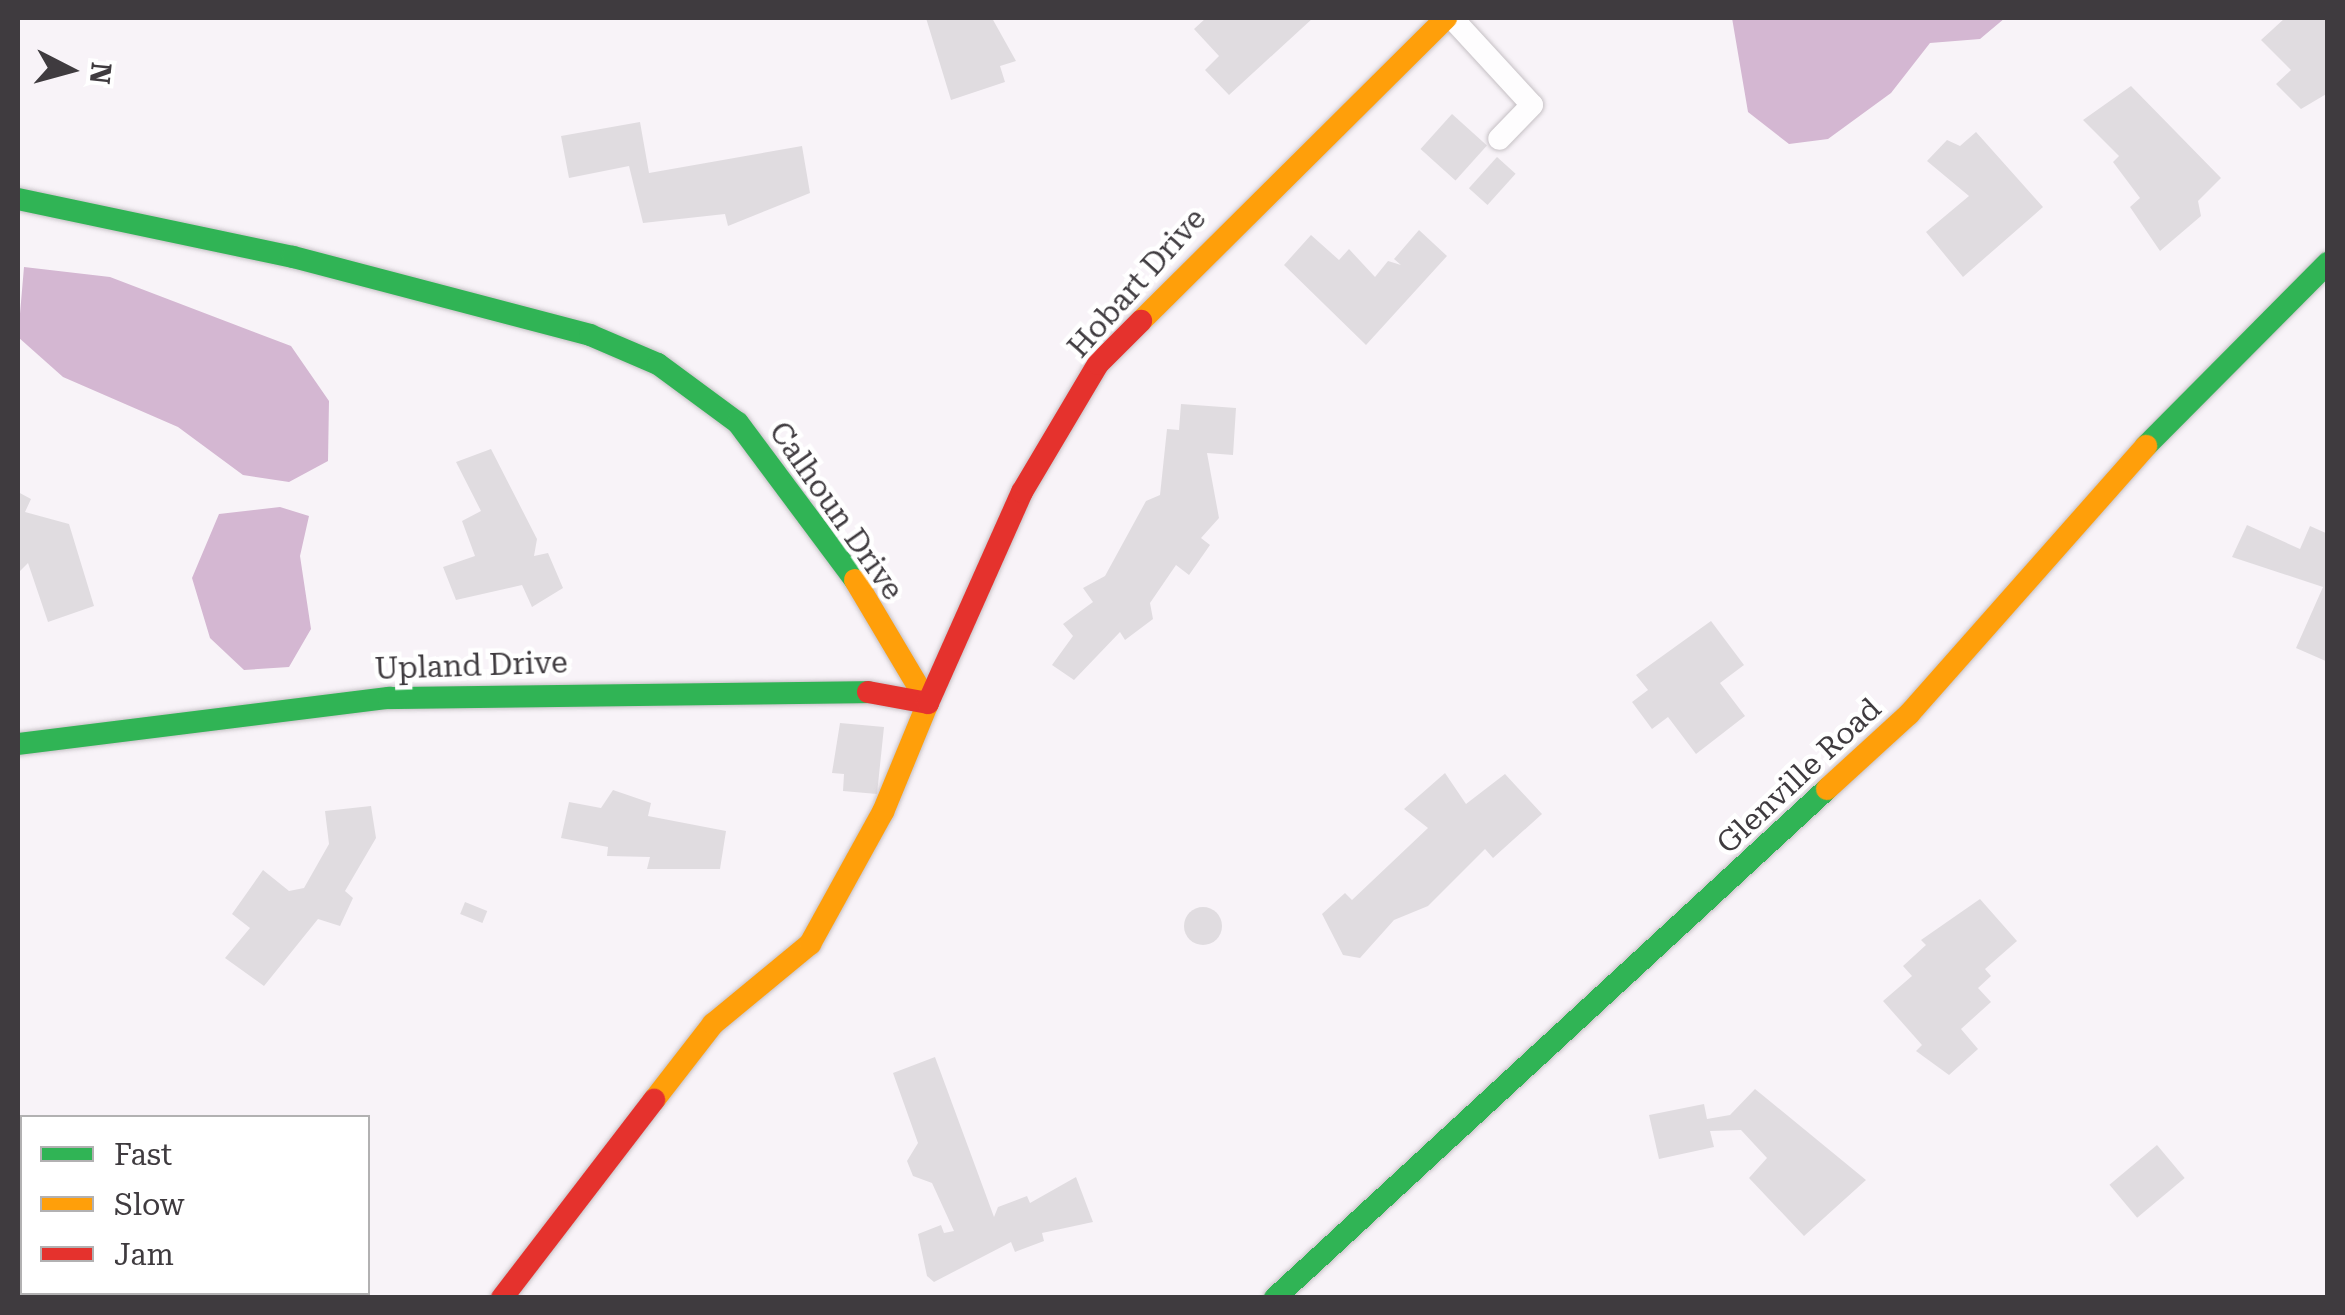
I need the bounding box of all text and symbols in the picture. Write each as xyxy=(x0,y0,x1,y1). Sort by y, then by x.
north arrow xyxy=(20,20,120,120)
text: N xyxy=(83,61,118,86)
street label: Hobart Drive xyxy=(1061,201,1213,365)
street label: Calhoun Drive xyxy=(761,415,911,607)
street label: Upland Drive xyxy=(374,645,568,687)
street label: Glenville Road xyxy=(1709,691,1889,861)
legend xyxy=(20,1115,370,1295)
text: Fast xyxy=(114,1137,172,1172)
text: Slow xyxy=(114,1187,185,1222)
text: Jam xyxy=(114,1237,174,1272)

